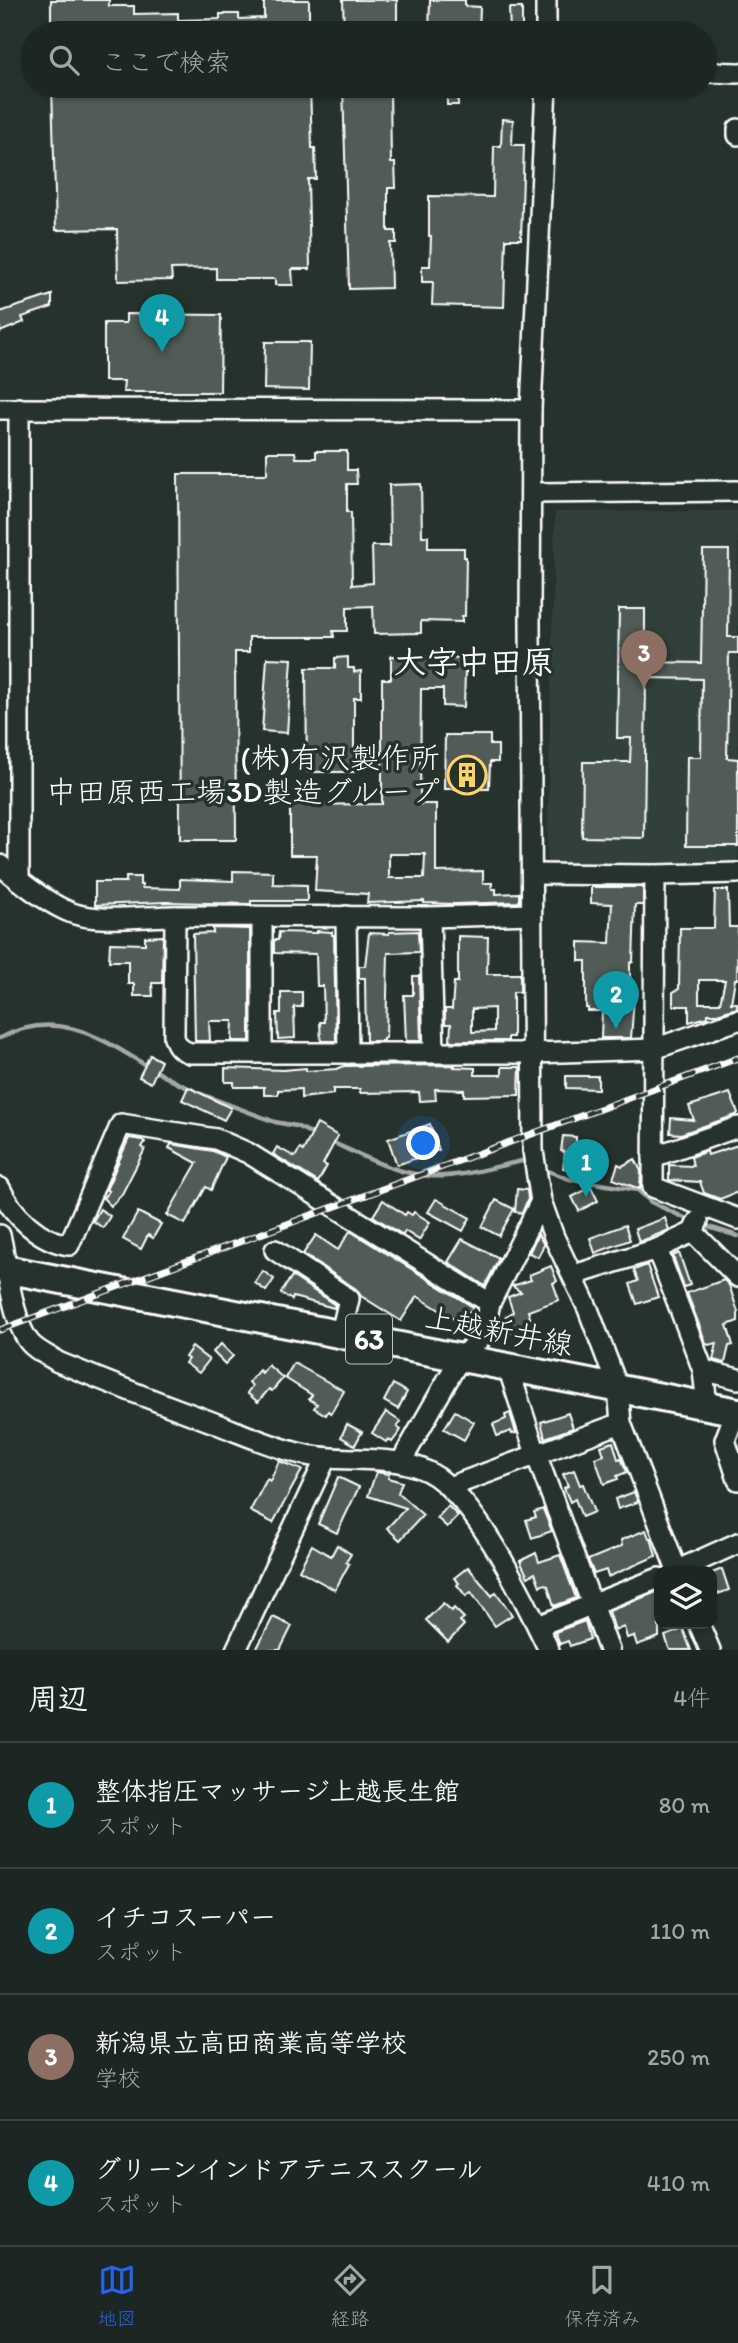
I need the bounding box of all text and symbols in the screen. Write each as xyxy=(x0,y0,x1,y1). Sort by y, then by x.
search box xyxy=(21,21,717,98)
icon: search xyxy=(45,41,83,79)
text: ここで検索 xyxy=(101,46,231,78)
pin: 4 xyxy=(139,294,185,352)
pin: 3 xyxy=(621,630,667,688)
district label: 大字中田原 xyxy=(394,643,554,681)
place label: (株)有沢製作所 中田原西工場3D製造グループ xyxy=(46,739,440,810)
building icon: (株)有沢製作所 中田原西工場3D製造グループ xyxy=(446,754,488,796)
pin: 2 xyxy=(593,971,639,1029)
your location xyxy=(406,1126,440,1160)
pin: 1 xyxy=(563,1139,609,1197)
street label: 上越新井線 xyxy=(422,1298,576,1363)
road number: 63 xyxy=(346,1314,392,1364)
map controls xyxy=(654,1566,717,1629)
button: layers xyxy=(654,1566,717,1629)
text: 周辺 xyxy=(28,1680,88,1717)
text: 4件 xyxy=(673,1684,710,1712)
text: 整体指圧マッサージ上越長生館 xyxy=(95,1775,460,1807)
text: 1 xyxy=(46,1791,56,1819)
text: 80 m xyxy=(659,1791,710,1819)
text: スポット xyxy=(95,1812,187,1840)
text: イチコスーパー xyxy=(95,1901,276,1933)
text: 2 xyxy=(45,1917,57,1945)
text: 110 m xyxy=(650,1917,710,1945)
text: スポット xyxy=(95,1938,187,1966)
text: 新潟県立高田商業高等学校 xyxy=(95,2027,407,2059)
text: 3 xyxy=(45,2043,57,2071)
text: 250 m xyxy=(647,2043,710,2071)
text: 学校 xyxy=(95,2064,141,2092)
text: グリーンインドアテニススクール xyxy=(95,2153,483,2185)
text: 4 xyxy=(44,2169,58,2197)
text: 410 m xyxy=(647,2169,710,2197)
text: スポット xyxy=(95,2190,187,2218)
tab: 地図 xyxy=(98,2261,136,2330)
tab: 経路 xyxy=(331,2261,369,2330)
tab: 保存済み xyxy=(564,2261,640,2330)

